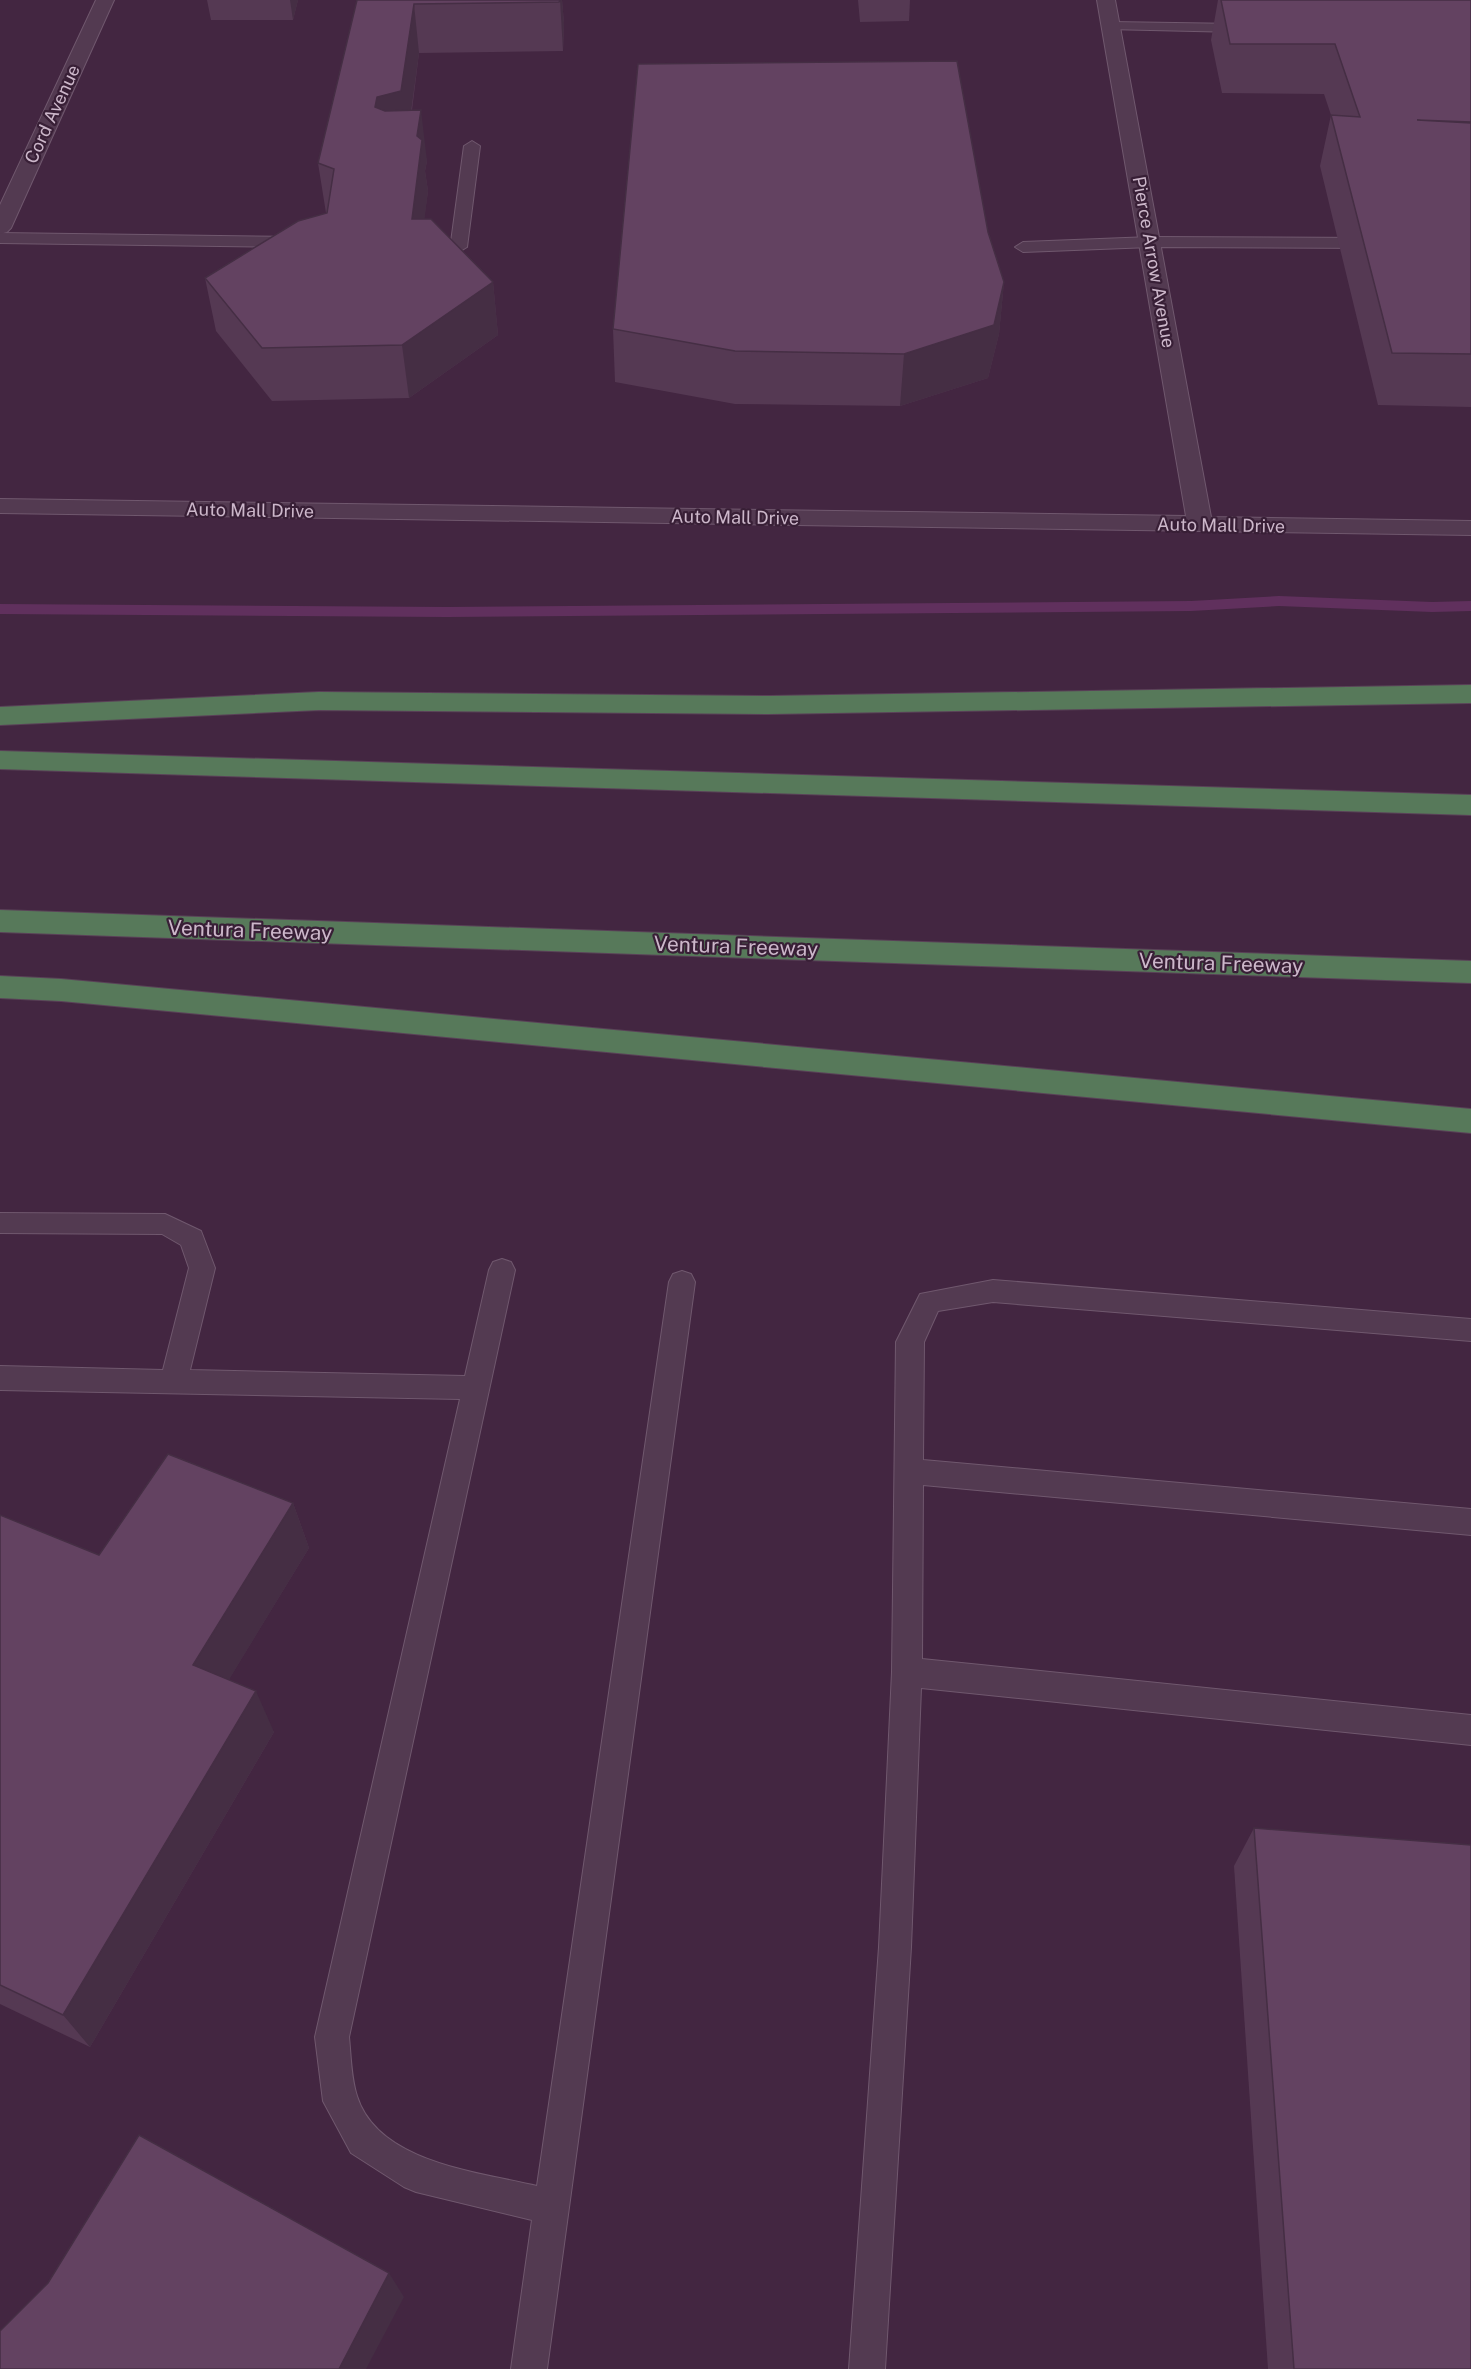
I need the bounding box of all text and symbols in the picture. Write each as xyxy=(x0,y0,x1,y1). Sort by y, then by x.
street label: Cord Avenue xyxy=(20,61,84,167)
street label: Pierce Arrow Avenue xyxy=(1129,174,1179,350)
street label: Auto Mall Drive xyxy=(186,498,314,522)
street label: Auto Mall Drive xyxy=(671,505,799,529)
street label: Auto Mall Drive xyxy=(1157,513,1285,537)
street label: Ventura Freeway xyxy=(167,915,333,945)
street label: Ventura Freeway xyxy=(653,931,819,961)
street label: Ventura Freeway xyxy=(1138,948,1304,978)

